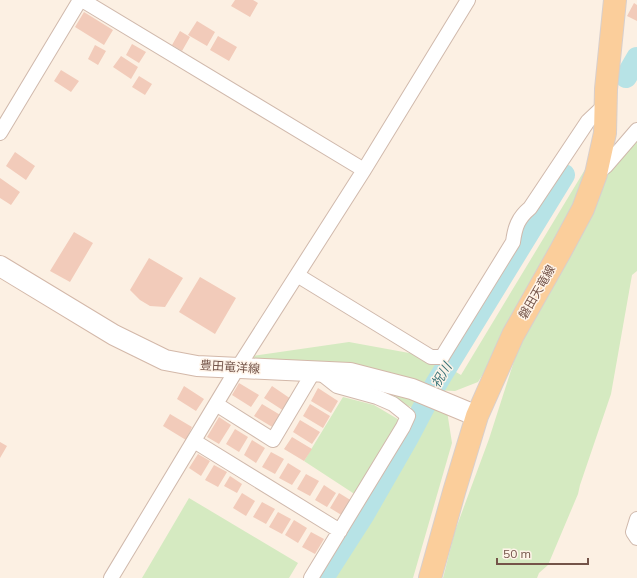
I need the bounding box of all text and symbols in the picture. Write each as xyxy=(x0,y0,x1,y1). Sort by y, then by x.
street label: 磐田天竜線 xyxy=(515,262,558,321)
street label: 豊田竜洋線 xyxy=(200,357,260,376)
water label: 祝川 xyxy=(427,358,456,390)
scale bar xyxy=(497,540,588,566)
text: 50 m xyxy=(503,546,531,561)

